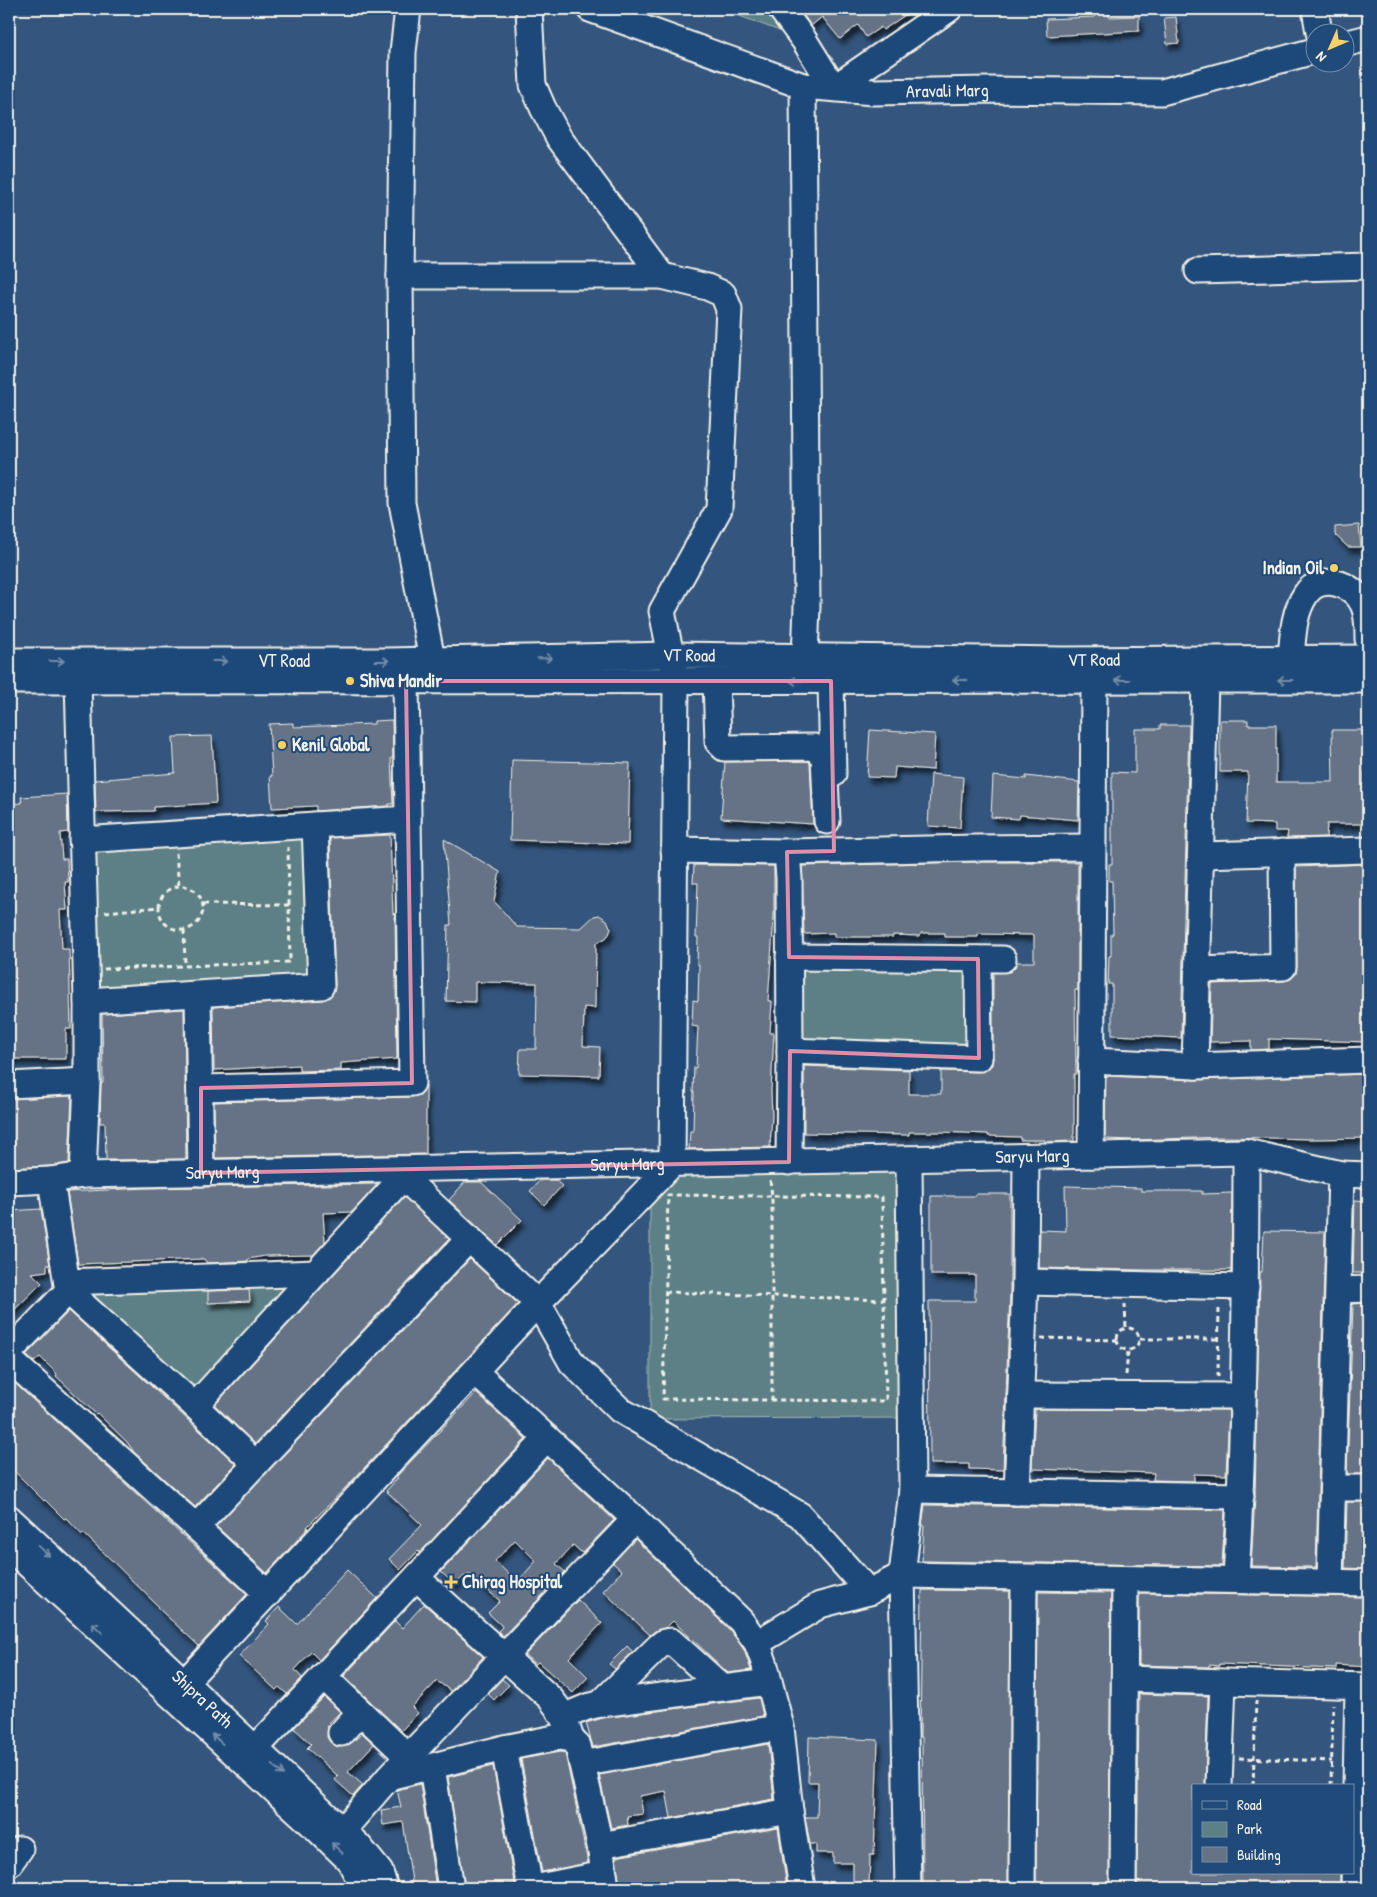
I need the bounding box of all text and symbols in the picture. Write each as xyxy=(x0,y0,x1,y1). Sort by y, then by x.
north arrow xyxy=(1304,22,1354,72)
text: N xyxy=(1311,48,1330,67)
street label: Aravali Marg xyxy=(906,77,989,103)
place label: Indian Oil xyxy=(1262,555,1325,580)
marker: Indian Oil xyxy=(1328,562,1340,574)
street label: VT Road xyxy=(663,642,715,668)
street label: VT Road xyxy=(1068,647,1120,672)
street label: VT Road xyxy=(258,648,310,673)
one-way arrow xyxy=(536,653,553,663)
one-way arrow xyxy=(49,656,65,666)
one-way arrow xyxy=(212,656,228,666)
one-way arrow xyxy=(374,656,390,666)
place label: Shiva Mandir xyxy=(360,668,442,693)
marker: Shiva Mandir xyxy=(344,675,356,687)
one-way arrow xyxy=(952,675,968,685)
one-way arrow xyxy=(1114,675,1130,685)
one-way arrow xyxy=(1277,675,1293,685)
one-way arrow xyxy=(789,676,806,686)
place label: Kenil Global xyxy=(292,732,371,757)
marker: Kenil Global xyxy=(276,739,288,751)
street label: Saryu Marg xyxy=(995,1142,1070,1169)
street label: Saryu Marg xyxy=(590,1151,665,1177)
street label: Saryu Marg xyxy=(185,1159,260,1185)
one-way arrow xyxy=(38,1545,51,1557)
place label: Chirag Hospital xyxy=(462,1569,563,1595)
marker: Chirag Hospital xyxy=(444,1575,458,1589)
one-way arrow xyxy=(91,1623,104,1634)
street label: Shipra Path xyxy=(167,1664,239,1734)
one-way arrow xyxy=(210,1733,223,1744)
one-way arrow xyxy=(272,1764,284,1776)
legend xyxy=(1192,1784,1354,1874)
text: Road xyxy=(1237,1794,1262,1815)
text: Park xyxy=(1237,1818,1262,1839)
one-way arrow xyxy=(330,1842,343,1854)
text: Building xyxy=(1237,1844,1281,1865)

